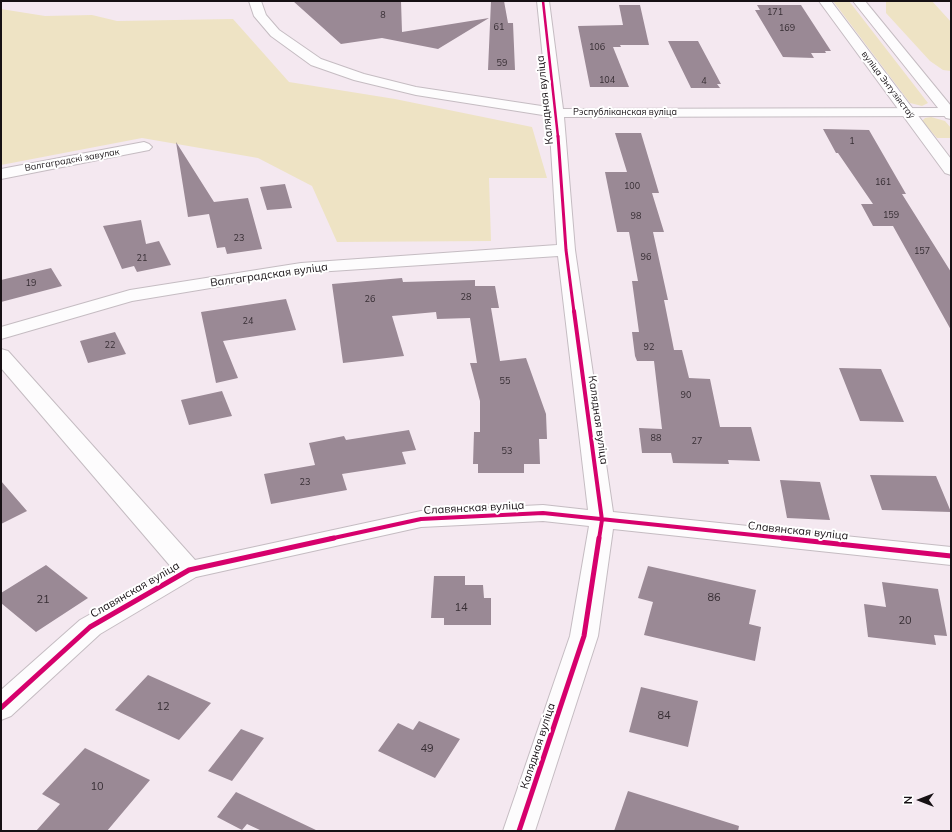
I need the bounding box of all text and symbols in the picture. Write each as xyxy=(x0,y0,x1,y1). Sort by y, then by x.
house number: 171 xyxy=(767,7,783,17)
house number: 8 xyxy=(380,10,386,20)
house number: 61 xyxy=(494,22,504,32)
house number: 169 xyxy=(779,23,795,33)
house number: 106 xyxy=(589,42,605,52)
street label: вуліца Энтузіястаў xyxy=(859,49,917,121)
street label: Калядная вуліца xyxy=(534,55,556,145)
house number: 59 xyxy=(497,58,507,68)
house number: 104 xyxy=(599,75,615,85)
house number: 4 xyxy=(701,76,707,86)
street label: Рэспубліканская вуліца xyxy=(573,107,677,117)
house number: 1 xyxy=(849,136,855,146)
street label: Валгаградскі завулак xyxy=(24,146,120,174)
house number: 161 xyxy=(875,177,891,187)
house number: 100 xyxy=(624,181,640,191)
house number: 159 xyxy=(883,210,899,220)
house number: 98 xyxy=(631,211,641,221)
house number: 23 xyxy=(234,233,244,243)
house number: 157 xyxy=(914,246,930,256)
house number: 96 xyxy=(641,252,651,262)
house number: 21 xyxy=(137,253,147,263)
street label: Валгаградская вуліца xyxy=(209,260,329,290)
house number: 19 xyxy=(26,278,36,288)
house number: 28 xyxy=(461,292,471,302)
house number: 26 xyxy=(365,294,375,304)
house number: 24 xyxy=(243,316,253,326)
house number: 22 xyxy=(105,340,115,350)
house number: 92 xyxy=(644,342,654,352)
street label: Калядная вуліца xyxy=(585,375,611,465)
house number: 55 xyxy=(500,376,510,386)
house number: 90 xyxy=(681,390,691,400)
house number: 88 xyxy=(651,433,661,443)
house number: 27 xyxy=(692,436,702,446)
house number: 53 xyxy=(502,446,512,456)
house number: 23 xyxy=(300,477,310,487)
street label: Славянская вуліца xyxy=(423,499,525,517)
street label: Славянская вуліца xyxy=(747,519,849,543)
street label: Славянская вуліца xyxy=(88,559,182,621)
house number: 86 xyxy=(707,591,721,605)
house number: 21 xyxy=(36,593,50,607)
house number: 14 xyxy=(454,601,468,615)
house number: 20 xyxy=(898,614,912,628)
house number: 12 xyxy=(156,700,170,714)
street label: Калядная вуліца xyxy=(518,701,558,791)
house number: 84 xyxy=(657,709,671,723)
house number: 49 xyxy=(420,742,434,756)
house number: 10 xyxy=(90,780,104,794)
north arrow xyxy=(900,780,940,820)
text: N xyxy=(901,796,915,804)

